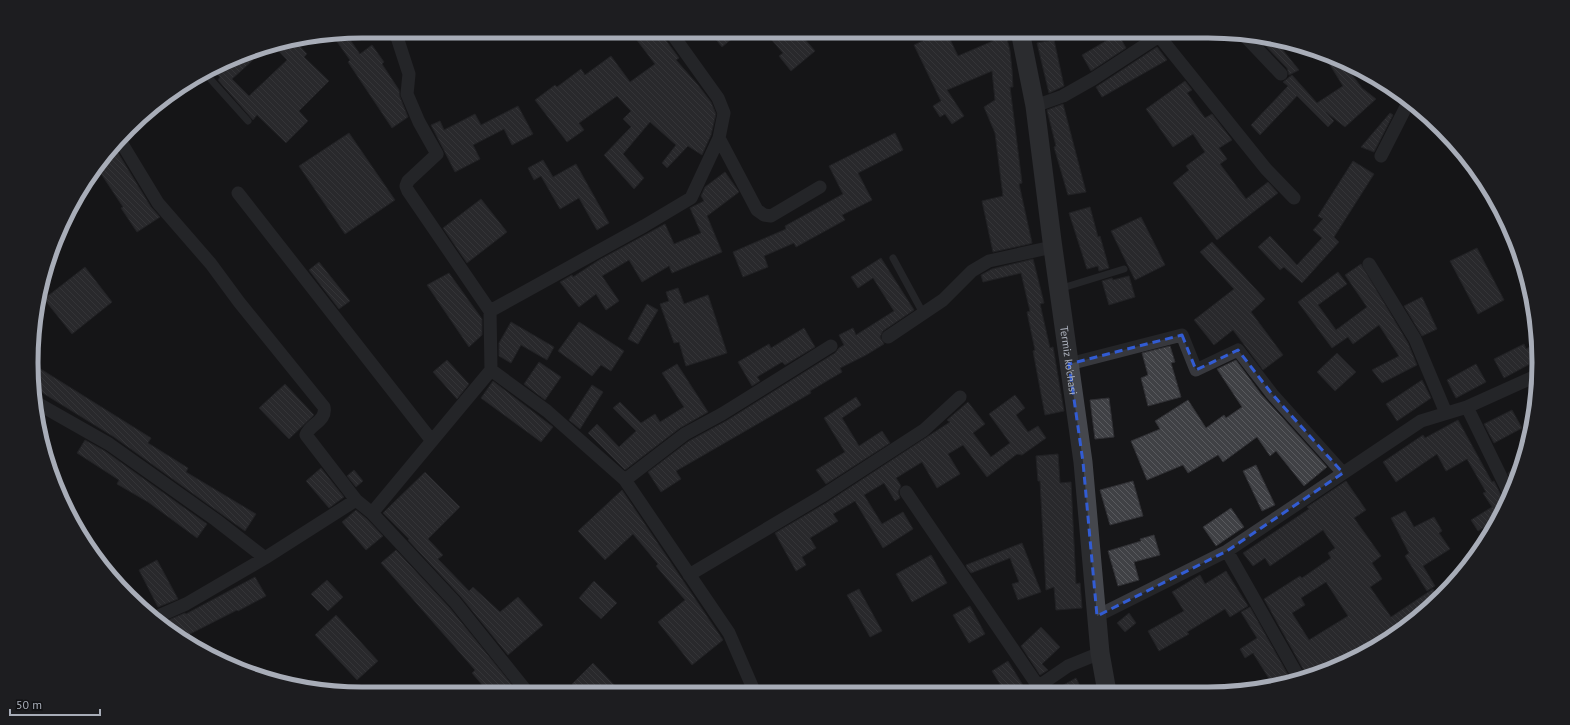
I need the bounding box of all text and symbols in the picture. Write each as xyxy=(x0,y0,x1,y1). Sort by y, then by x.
street label: Termiz ko'chasi xyxy=(1057,325,1080,396)
scale bar xyxy=(10,691,100,717)
text: 50 m xyxy=(16,697,42,712)

